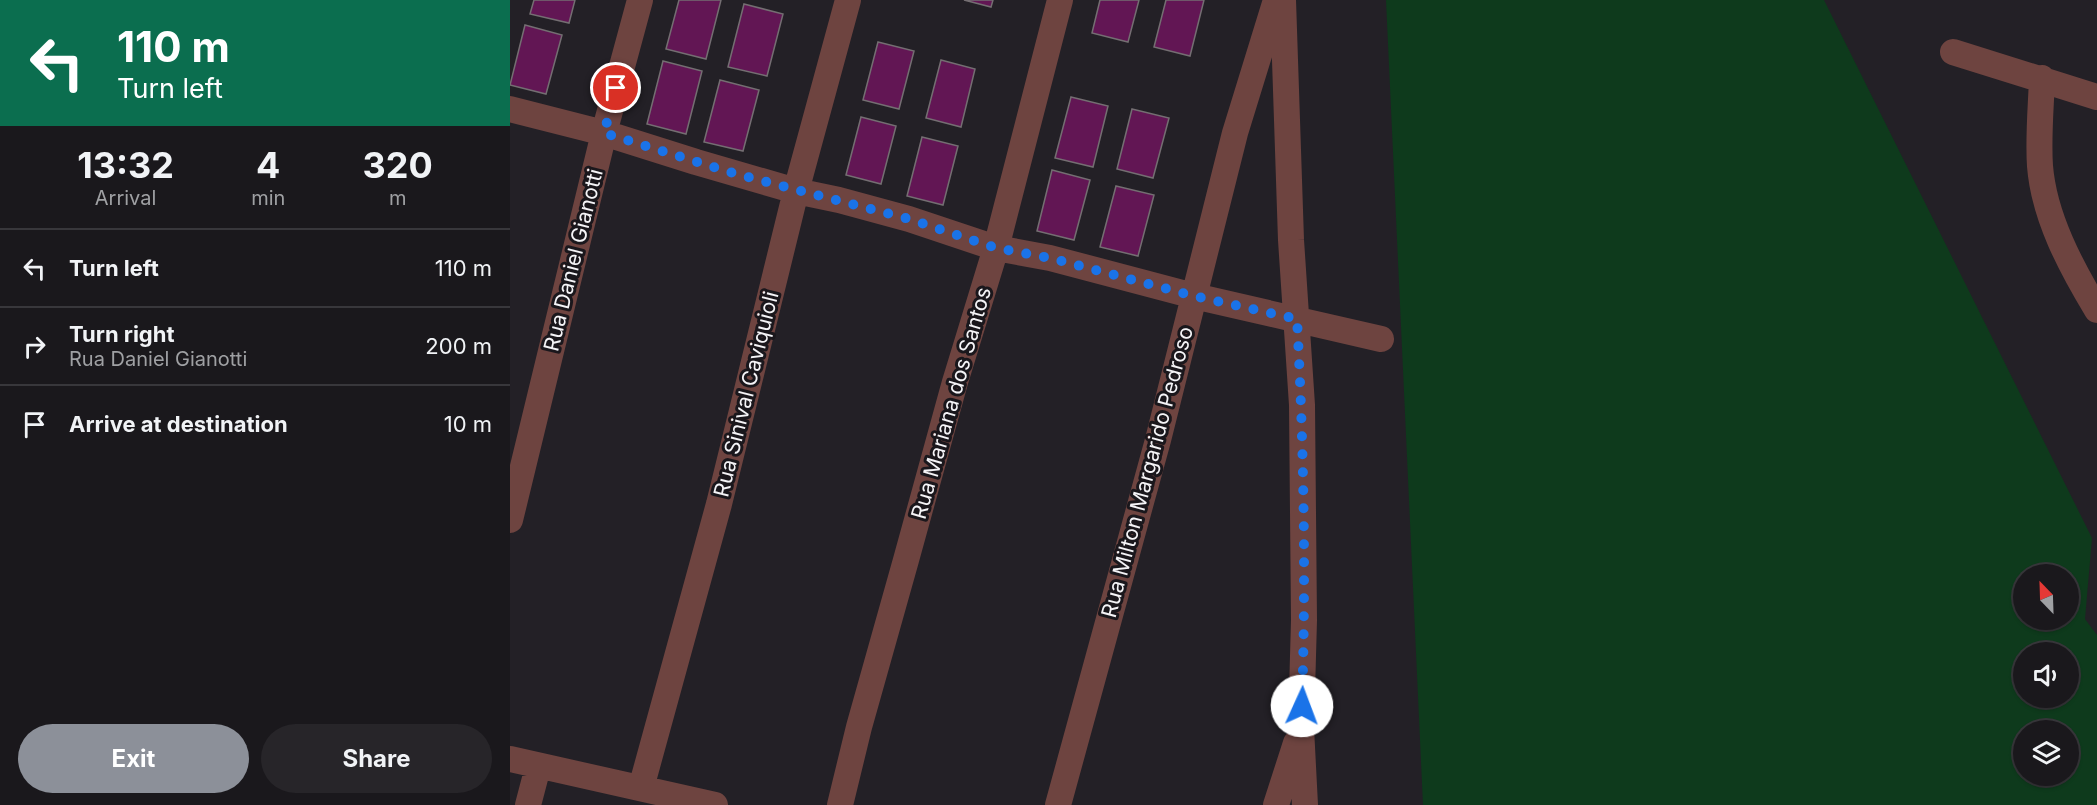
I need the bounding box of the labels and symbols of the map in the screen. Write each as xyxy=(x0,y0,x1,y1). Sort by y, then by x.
pin xyxy=(590,62,641,113)
street label: Rua Daniel Gianotti xyxy=(538,166,608,354)
street label: Rua Mariana dos Santos xyxy=(906,284,996,522)
street label: Rua Sinival Caviquioli xyxy=(708,289,784,499)
street label: Rua Milton Margarido Pedroso xyxy=(1096,324,1198,620)
north arrow xyxy=(2013,564,2079,630)
position arrow xyxy=(1270,674,1334,738)

